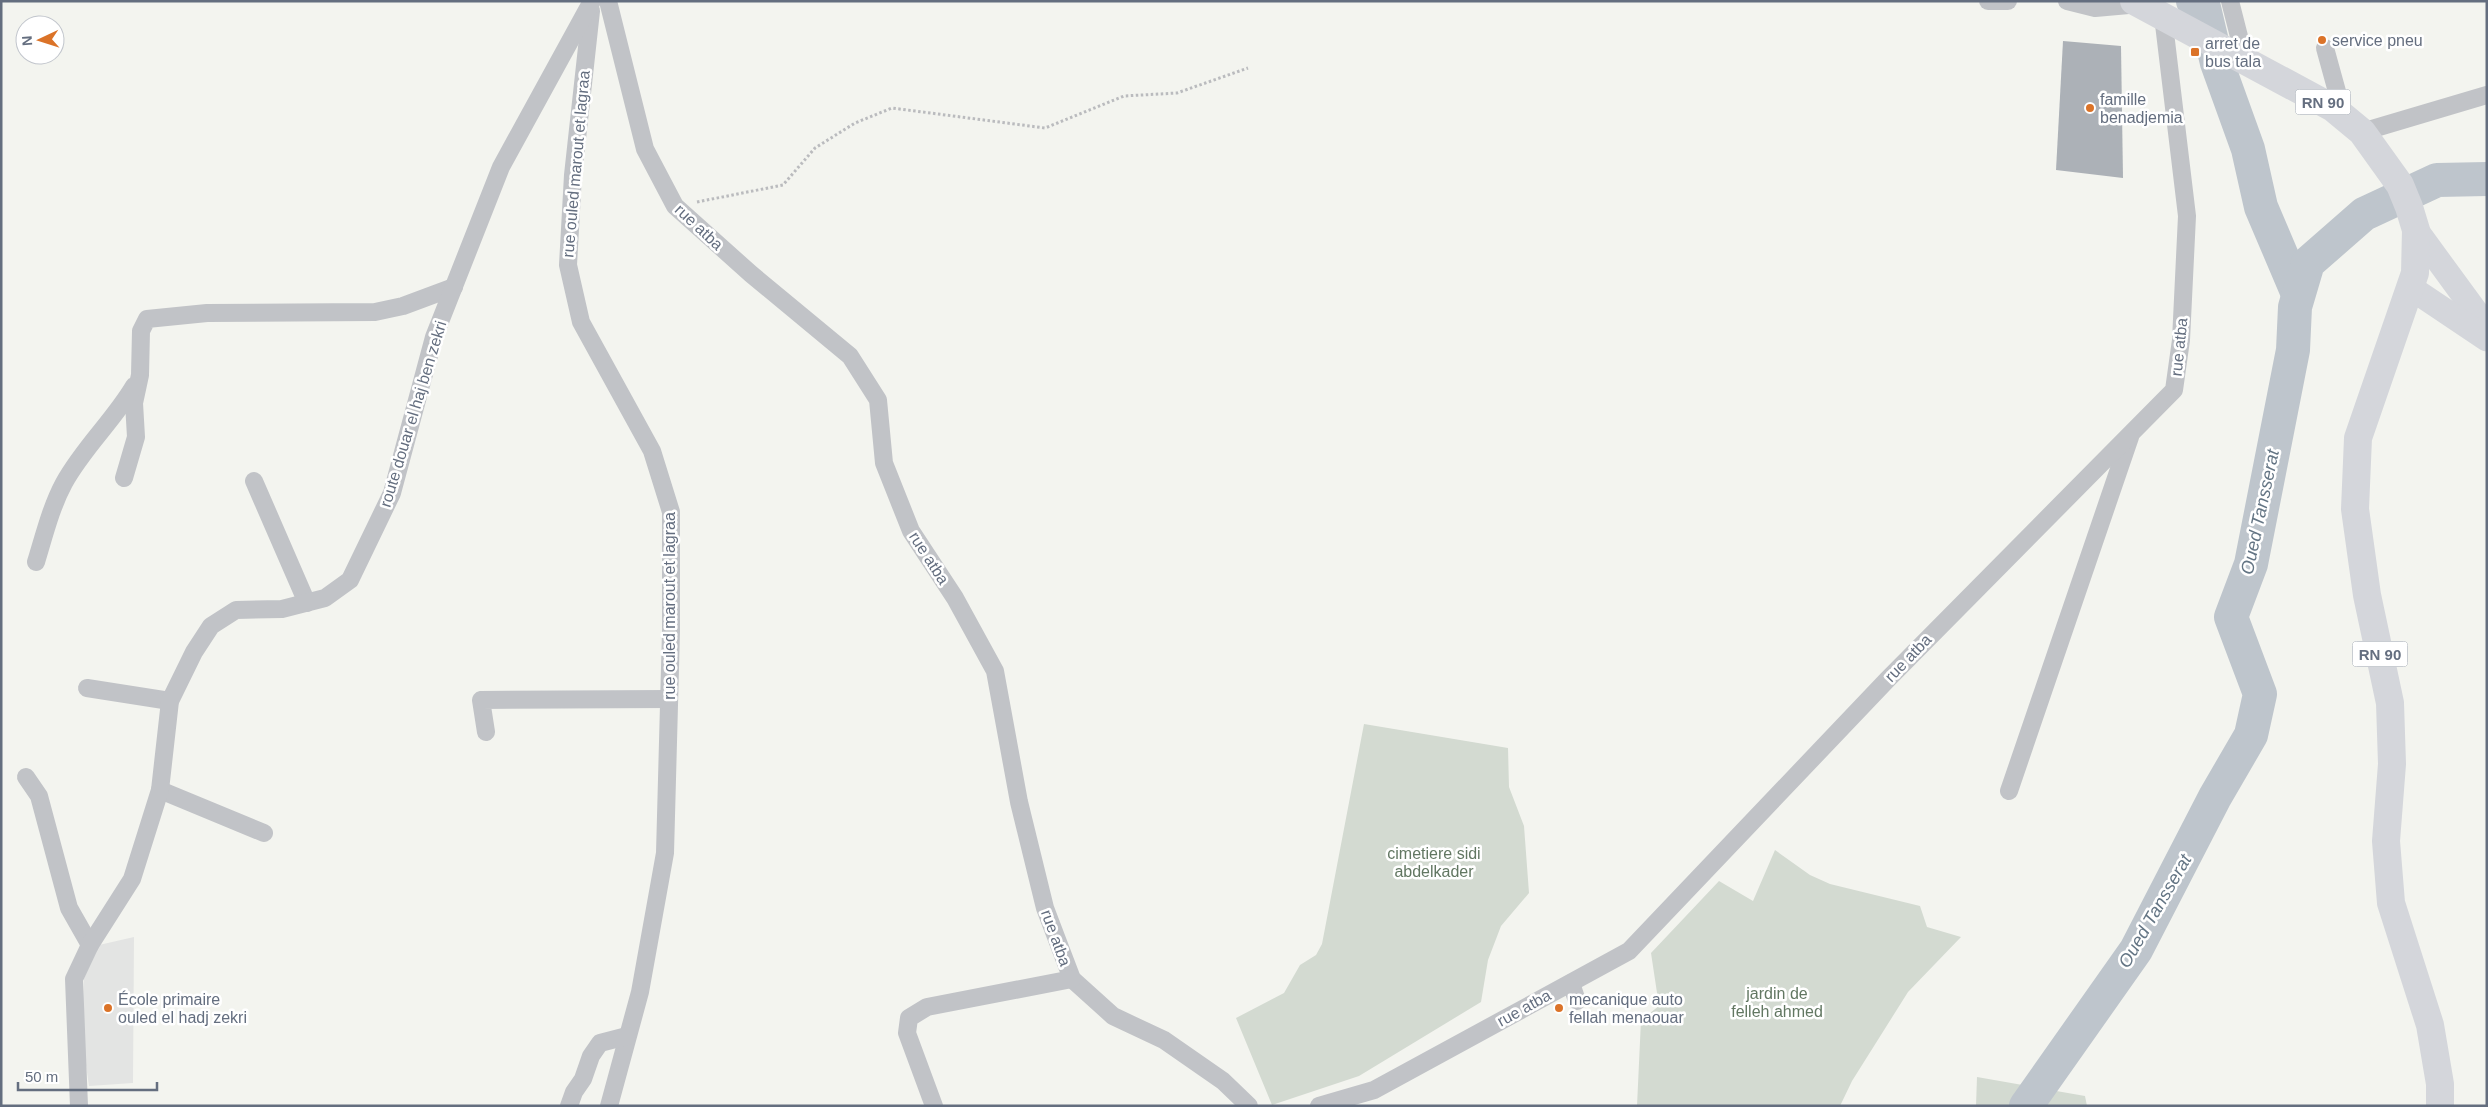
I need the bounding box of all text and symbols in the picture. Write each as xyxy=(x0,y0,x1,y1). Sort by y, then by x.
north arrow xyxy=(15,15,65,65)
place label: service pneu xyxy=(2332,32,2423,49)
marker: service pneu xyxy=(2316,34,2328,46)
text: N xyxy=(19,35,35,47)
place label: arret de bus tala xyxy=(2205,35,2261,70)
marker: arret de bus tala xyxy=(2189,46,2201,58)
street label: rue ouled marout et lagraa xyxy=(559,70,593,258)
road number: RN 90 xyxy=(2296,90,2350,114)
place label: famille benadjemia xyxy=(2100,91,2183,126)
marker: famille benadjemia xyxy=(2084,102,2096,114)
street label: rue atba xyxy=(672,201,726,253)
street label: rue atba xyxy=(2167,317,2191,377)
street label: route douar el haj ben zekri xyxy=(377,319,449,509)
water label: Oued Tansserat xyxy=(2237,447,2283,576)
street label: rue ouled marout et lagraa xyxy=(661,512,678,700)
street label: rue atba xyxy=(906,529,952,587)
street label: rue atba xyxy=(1881,631,1935,685)
road number: RN 90 xyxy=(2352,642,2408,666)
park label: cimetiere sidi abdelkader xyxy=(1387,845,1481,880)
water label: Oued Tansserat xyxy=(2114,850,2196,971)
street label: rue atba xyxy=(1038,908,1074,969)
park label: jardin de felleh ahmed xyxy=(1731,985,1823,1020)
street label: rue atba xyxy=(1494,986,1554,1030)
place label: École primaire ouled el hadj zekri xyxy=(118,990,247,1026)
place label: mecanique auto fellah menaouar xyxy=(1569,991,1684,1026)
marker: École primaire ouled el hadj zekri xyxy=(102,1002,114,1014)
marker: mecanique auto fellah menaouar xyxy=(1553,1002,1565,1014)
scale bar xyxy=(18,1060,156,1092)
text: 50 m xyxy=(25,1068,58,1085)

